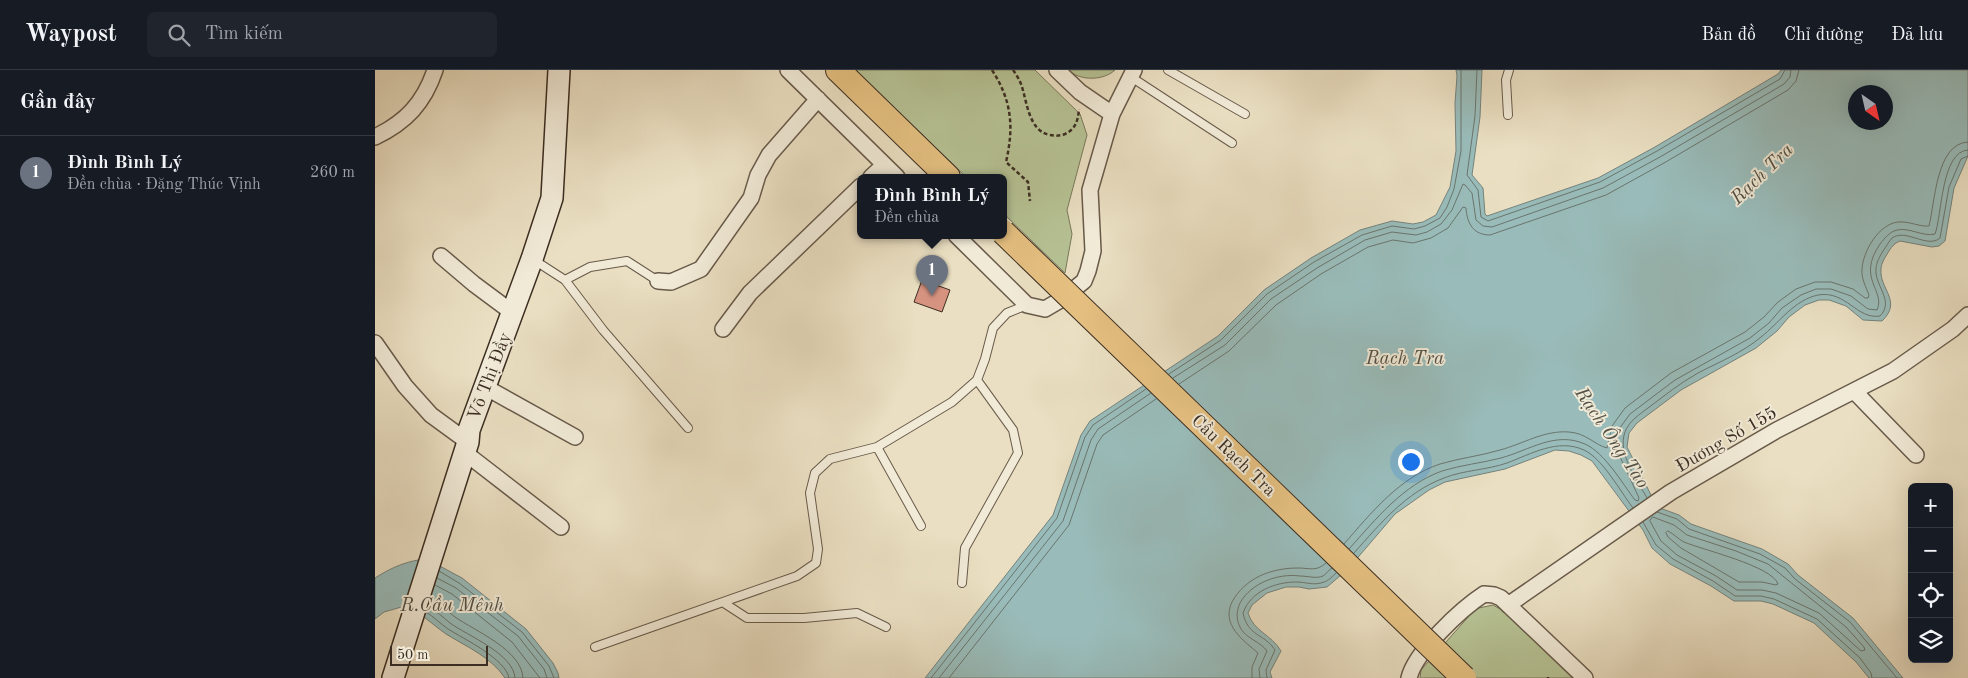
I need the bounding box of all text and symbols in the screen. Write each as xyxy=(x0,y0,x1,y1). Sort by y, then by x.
search box xyxy=(147,12,497,57)
icon: search xyxy=(165,21,193,49)
text: Waypost xyxy=(25,23,117,47)
text: Tìm kiếm xyxy=(205,25,283,44)
text: Bản đồ xyxy=(1702,26,1756,44)
text: Chỉ đường xyxy=(1784,26,1863,44)
text: Đã lưu xyxy=(1891,26,1943,44)
north arrow xyxy=(1848,85,1893,130)
text: Gần đây xyxy=(20,92,96,113)
water label: Rạch Tra xyxy=(1727,141,1798,210)
text: Đình Bình Lý xyxy=(67,154,182,173)
text: 1 xyxy=(31,165,41,181)
text: 260 m xyxy=(310,165,355,181)
popup xyxy=(857,174,1007,239)
text: Đền chùa · Đặng Thúc Vịnh xyxy=(67,177,261,193)
text: Đình Bình Lý xyxy=(874,187,990,206)
text: Đền chùa xyxy=(874,210,939,226)
pin: 1 xyxy=(916,255,948,296)
street label: Võ Thị Đầy xyxy=(462,329,515,423)
water label: Rạch Tra xyxy=(1365,350,1444,369)
water label: Rạch Ông Tào xyxy=(1570,381,1656,492)
street label: Đương Số 155 xyxy=(1672,403,1780,476)
street label: Cầu Rạch Tra xyxy=(1188,409,1281,500)
your location xyxy=(1398,449,1424,475)
map controls xyxy=(1908,483,1953,663)
button: + xyxy=(1908,483,1953,528)
button: − xyxy=(1908,528,1953,573)
button: locate xyxy=(1908,573,1953,618)
water label: R.Cầu Mênh xyxy=(399,595,504,616)
button: layers xyxy=(1908,618,1953,663)
scale bar xyxy=(390,643,487,666)
text: 50 m xyxy=(397,648,428,662)

